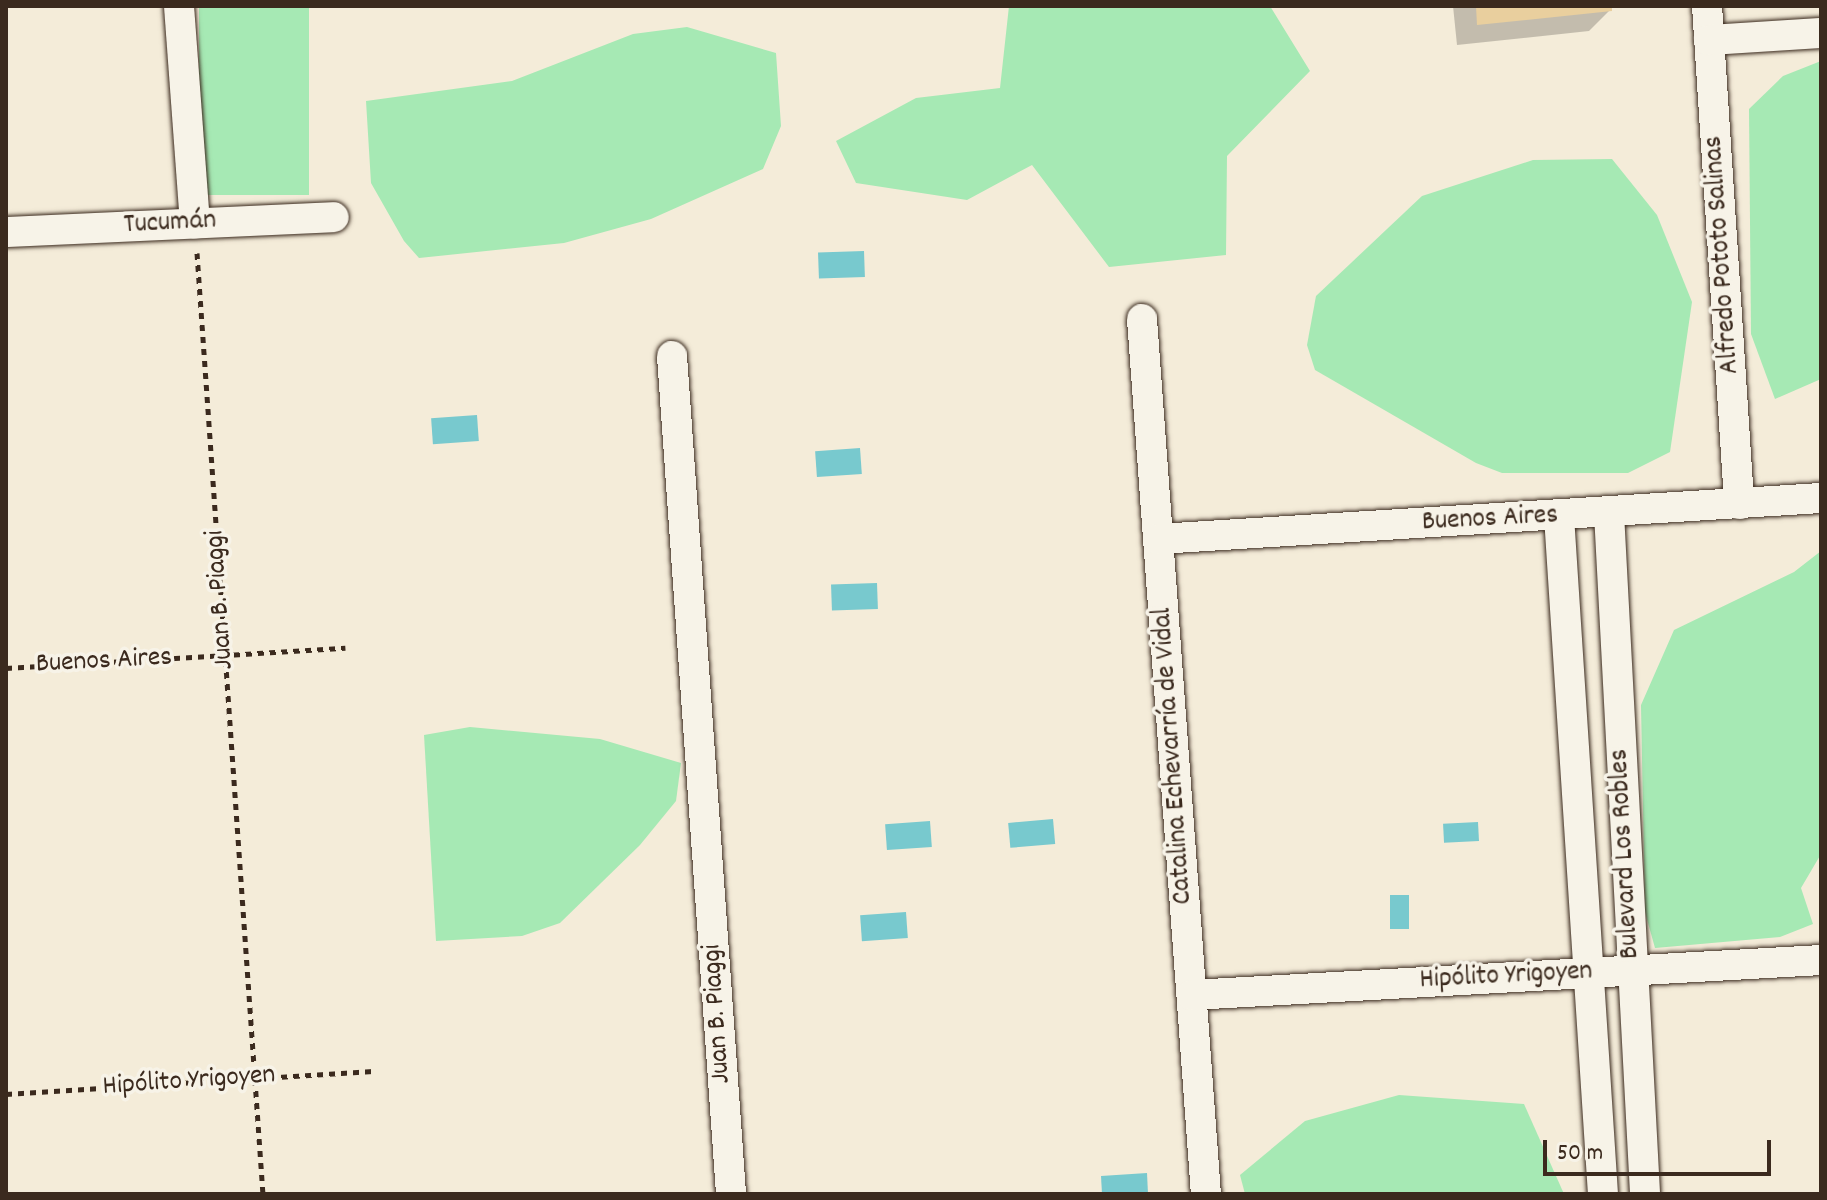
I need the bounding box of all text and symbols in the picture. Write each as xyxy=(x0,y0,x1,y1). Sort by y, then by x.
street label: Alfredo Pototo Salinas xyxy=(1698,135,1748,375)
street label: Tucumán xyxy=(123,205,217,243)
street label: Buenos Aires xyxy=(1421,500,1559,540)
street label: Juan B. Piaggi xyxy=(199,529,243,671)
street label: Catalina Echevarría de Vidal xyxy=(1147,606,1201,906)
street label: Buenos Aires xyxy=(35,642,173,682)
street label: Bulevard Los Robles xyxy=(1604,748,1648,960)
street label: Juan B. Piaggi xyxy=(696,943,740,1085)
street label: Hipólito Yrigoyen xyxy=(1419,956,1593,998)
street label: Hipólito Yrigoyen xyxy=(102,1059,276,1105)
scale bar xyxy=(1547,1124,1775,1174)
text: 50 m xyxy=(1557,1137,1603,1171)

